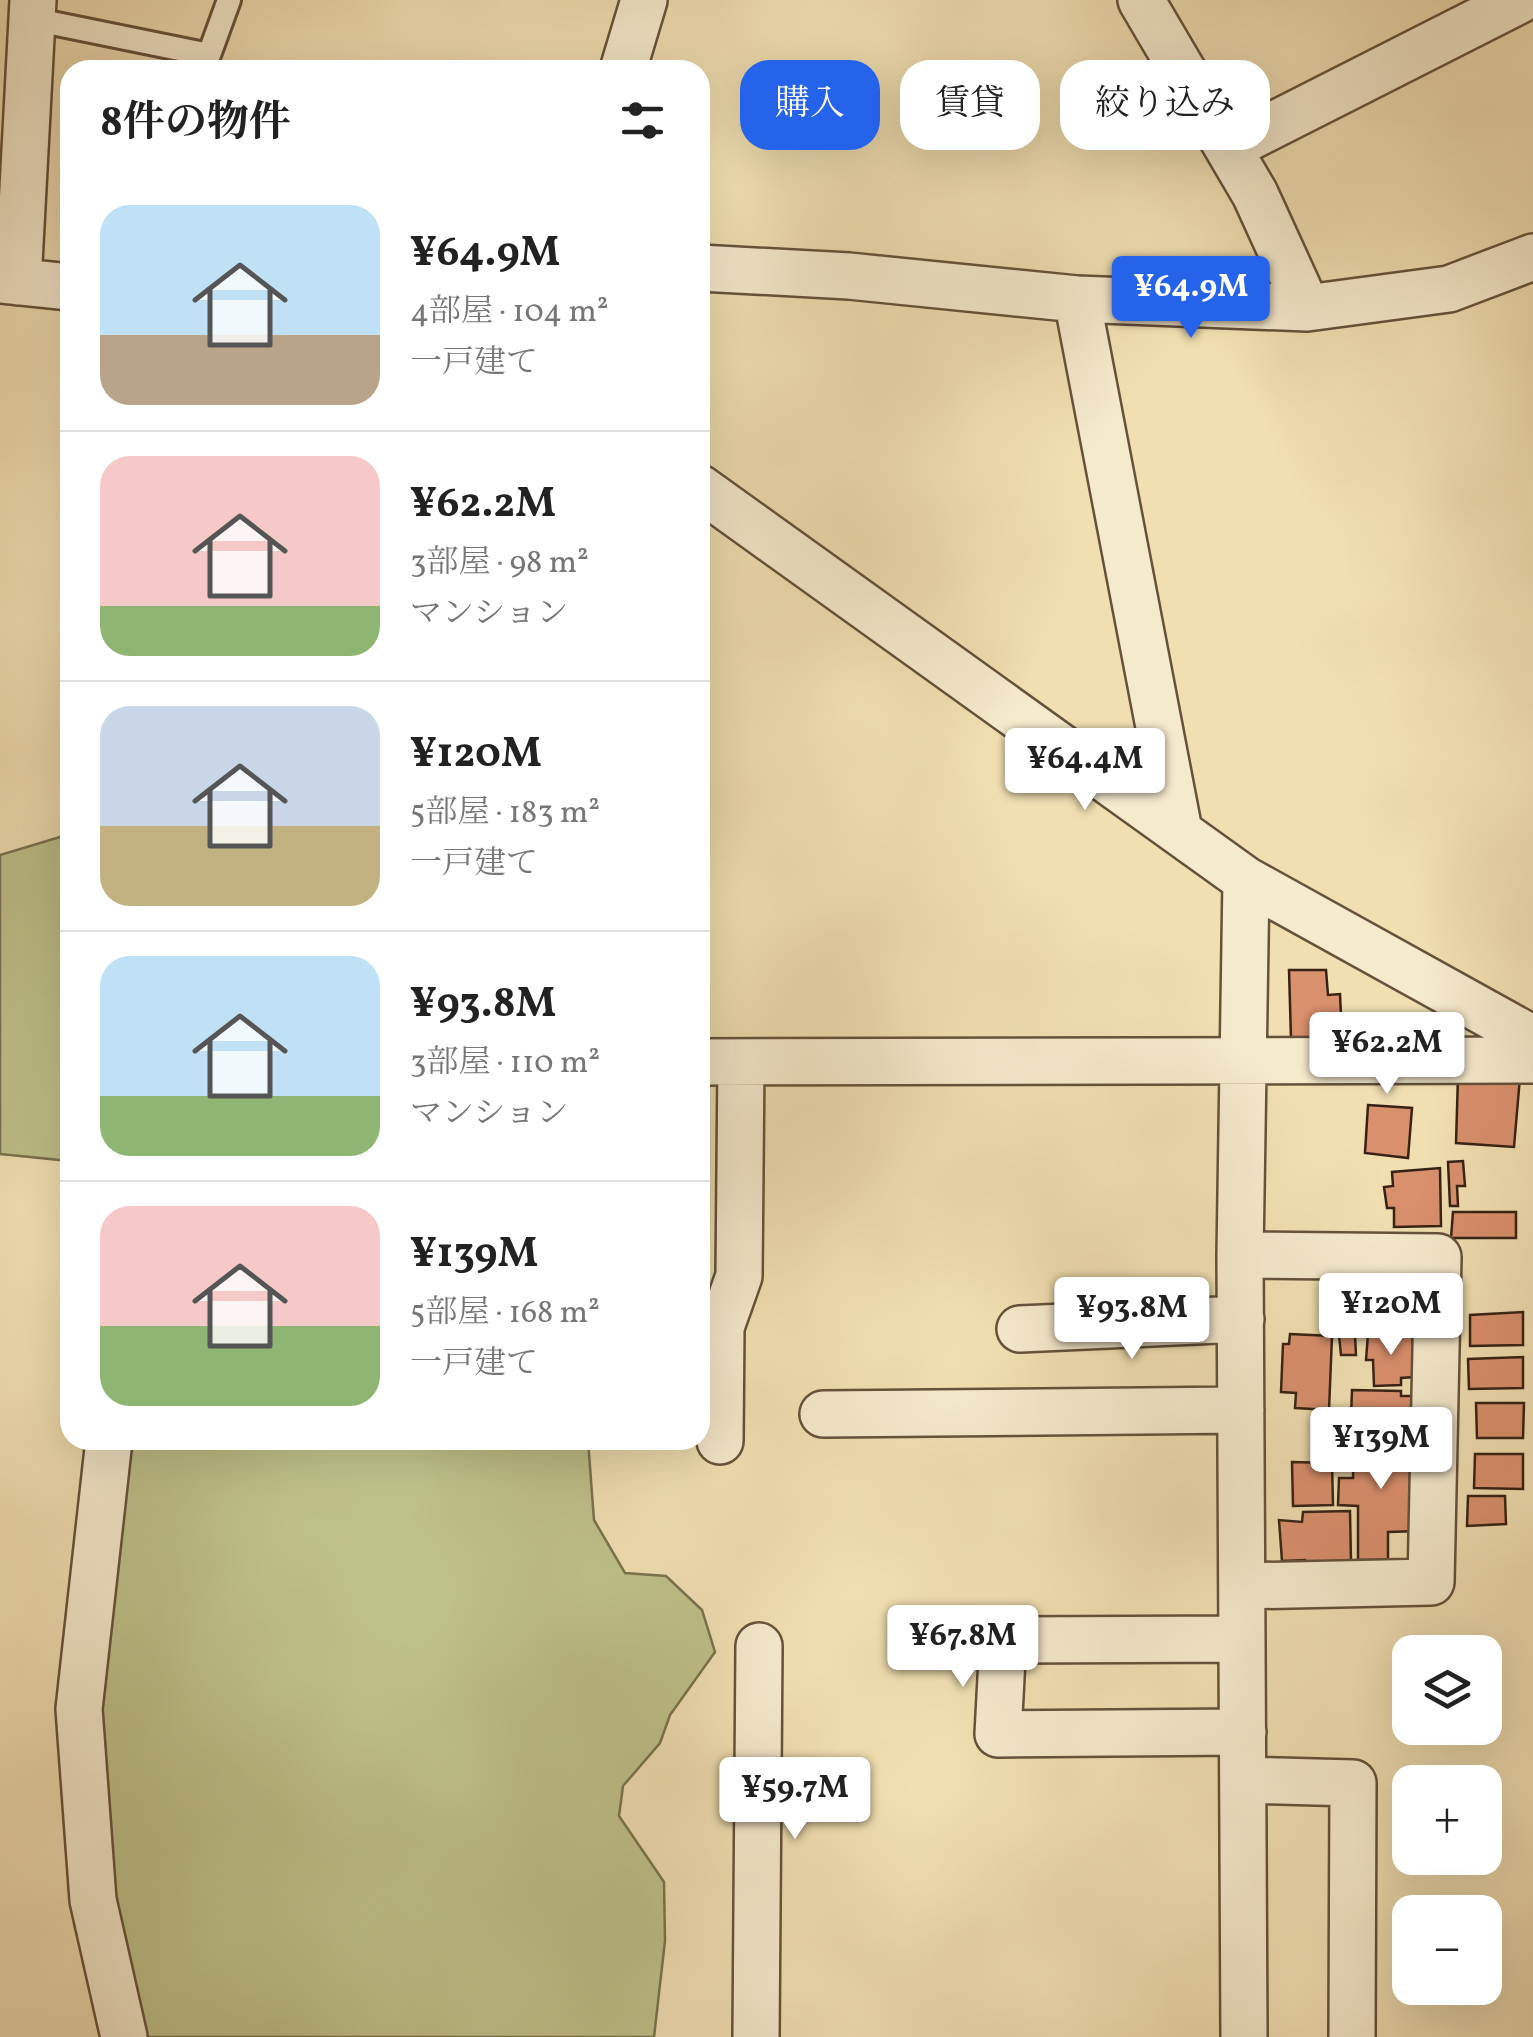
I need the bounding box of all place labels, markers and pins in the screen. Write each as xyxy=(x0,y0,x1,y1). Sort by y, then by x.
pin: ¥64.9M xyxy=(1110,256,1272,341)
pin: ¥64.4M xyxy=(1004,728,1166,813)
pin: ¥62.2M xyxy=(1306,1012,1468,1097)
pin: ¥120M xyxy=(1321,1273,1461,1358)
pin: ¥93.8M xyxy=(1051,1277,1213,1362)
pin: ¥139M xyxy=(1311,1407,1451,1492)
pin: ¥67.8M xyxy=(882,1605,1044,1690)
pin: ¥59.7M xyxy=(714,1757,876,1842)

